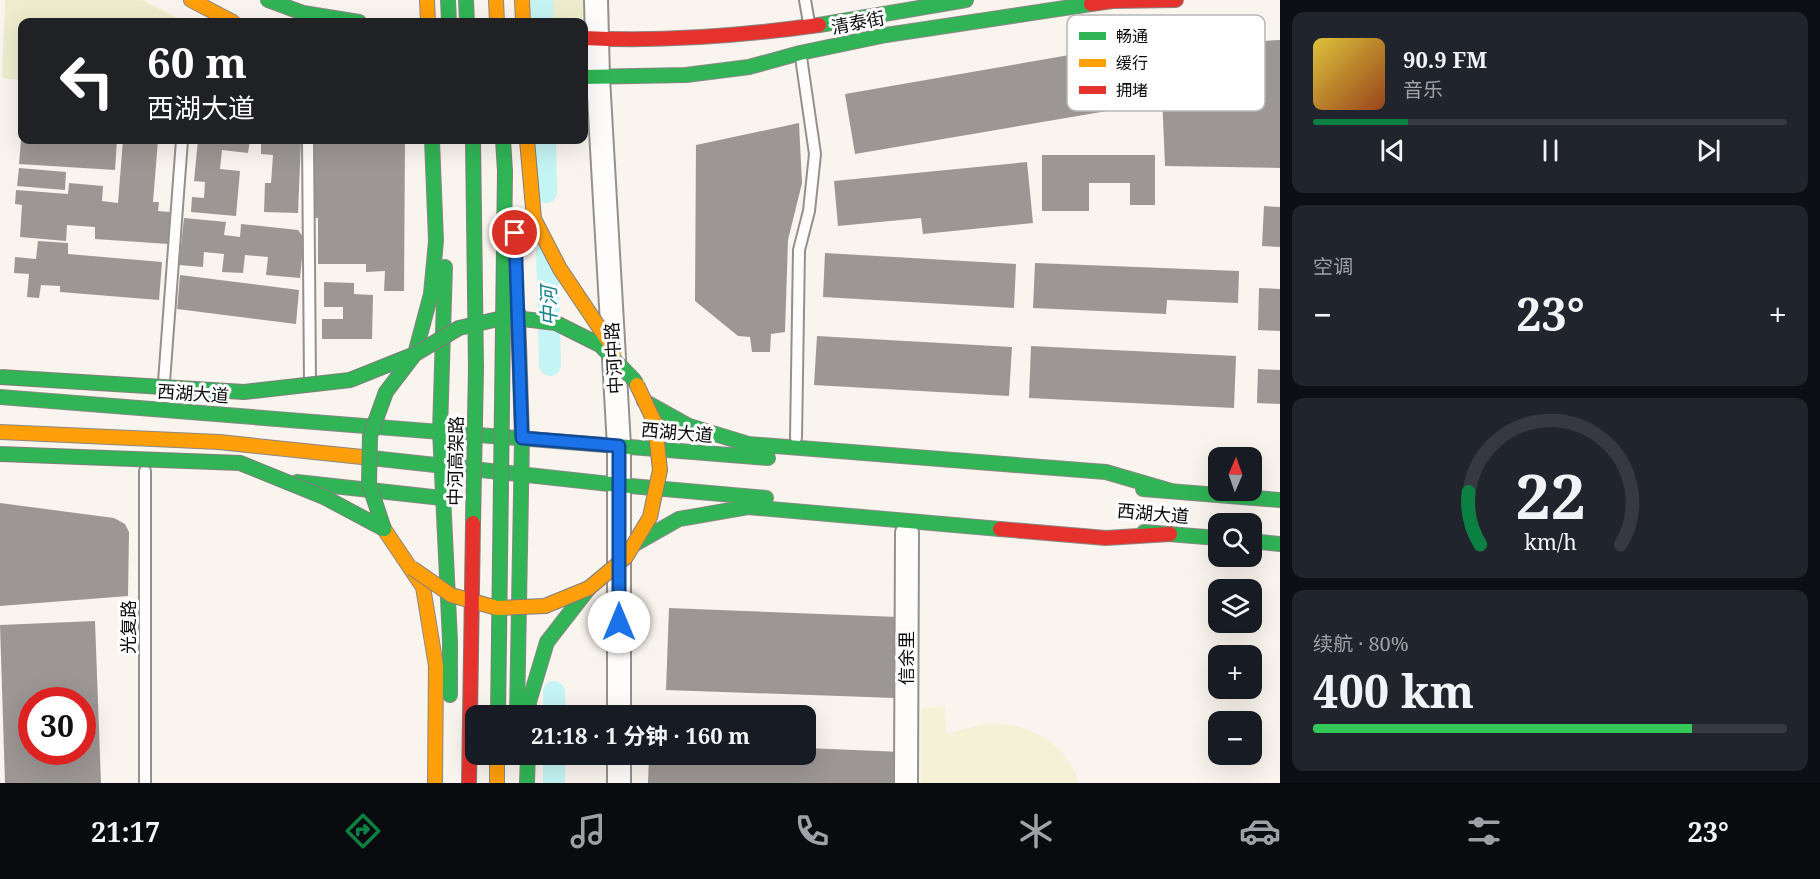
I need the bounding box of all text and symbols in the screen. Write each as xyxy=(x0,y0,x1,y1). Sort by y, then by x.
street label: 清泰街 xyxy=(829,5,887,39)
legend xyxy=(1067,15,1265,111)
text: 畅通 xyxy=(1116,25,1148,47)
text: 60 m xyxy=(147,33,247,90)
icon: left xyxy=(48,42,126,120)
text: 90.9 FM xyxy=(1403,44,1487,74)
text: 缓行 xyxy=(1116,52,1148,74)
text: 音乐 xyxy=(1403,76,1443,103)
text: 拥堵 xyxy=(1116,79,1148,101)
text: 西湖大道 xyxy=(147,89,255,126)
icon: previous xyxy=(1376,134,1409,167)
icon: pause xyxy=(1534,134,1567,167)
icon: next xyxy=(1692,134,1725,167)
pin xyxy=(489,207,540,258)
icon: arrive xyxy=(498,216,531,249)
text: 空调 xyxy=(1313,253,1353,280)
water label: 中河 xyxy=(535,282,562,326)
text: 23° xyxy=(1516,283,1585,344)
text: − xyxy=(1313,292,1332,337)
text: + xyxy=(1769,292,1787,337)
street label: 中河中路 xyxy=(599,321,627,395)
street label: 西湖大道 xyxy=(156,379,230,407)
street label: 中河高架路 xyxy=(442,416,468,506)
street label: 西湖大道 xyxy=(640,417,714,447)
north arrow xyxy=(1208,447,1262,501)
map controls xyxy=(1208,447,1262,765)
text: 22 xyxy=(1515,452,1585,537)
street label: 西湖大道 xyxy=(1116,498,1190,528)
button: search xyxy=(1208,513,1262,567)
text: km/h xyxy=(1524,527,1577,556)
button: layers xyxy=(1208,579,1262,633)
position arrow xyxy=(587,590,651,654)
street label: 光复路 xyxy=(116,600,140,654)
text: 续航 · 80% xyxy=(1313,630,1409,657)
street label: 信余里 xyxy=(894,631,918,685)
button: + xyxy=(1208,645,1262,699)
text: 400 km xyxy=(1313,660,1474,721)
speed limit sign: 30 xyxy=(18,687,96,765)
button: − xyxy=(1208,711,1262,765)
text: 21:18 · 1 分钟 · 160 m xyxy=(531,720,750,750)
icon: directions xyxy=(342,810,384,852)
icon: music xyxy=(567,810,609,852)
icon: phone xyxy=(791,810,833,852)
icon: climate xyxy=(1015,810,1057,852)
icon: car xyxy=(1239,810,1281,852)
icon: filters xyxy=(1463,810,1505,852)
text: 21:17 xyxy=(91,813,160,850)
text: 23° xyxy=(1688,813,1729,850)

